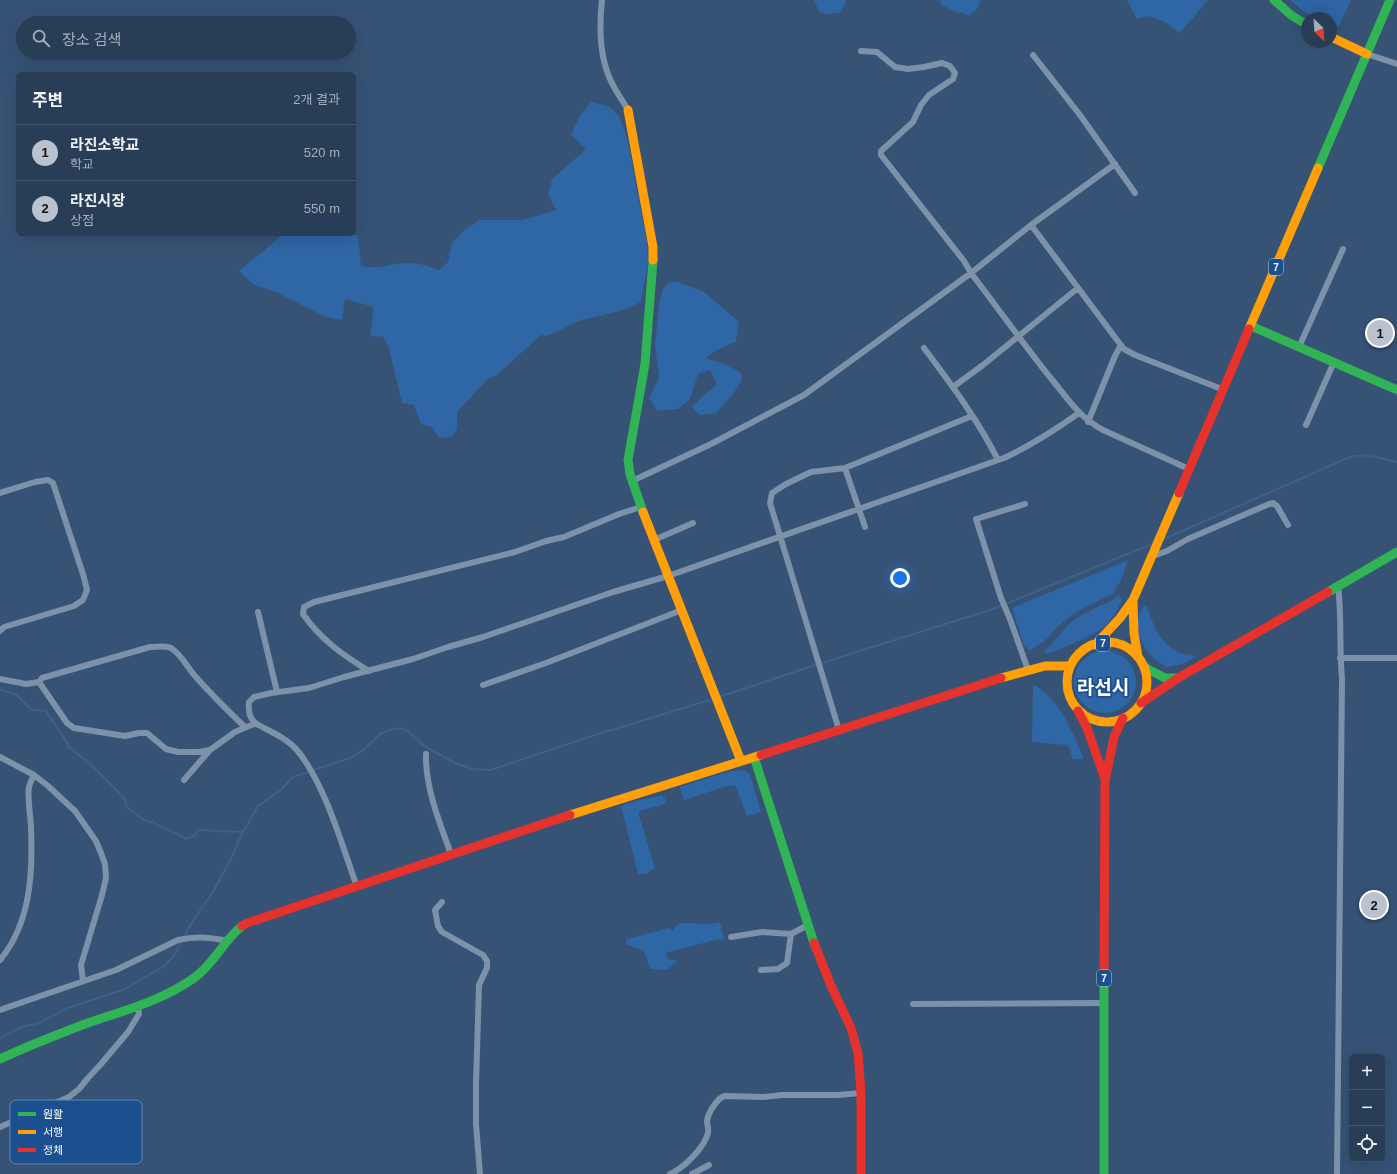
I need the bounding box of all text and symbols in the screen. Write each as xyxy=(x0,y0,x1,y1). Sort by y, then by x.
north arrow xyxy=(1301,12,1337,48)
search box xyxy=(16,16,356,60)
icon: search xyxy=(30,27,52,49)
text: 장소 검색 xyxy=(62,31,121,48)
text: 주변 xyxy=(32,91,63,110)
text: 2개 결과 xyxy=(293,92,340,107)
text: 라진소학교 xyxy=(70,136,139,153)
text: 1 xyxy=(41,145,49,160)
text: 520 m xyxy=(304,145,340,160)
text: 학교 xyxy=(70,157,94,172)
text: 라진시장 xyxy=(70,192,125,209)
text: 2 xyxy=(41,201,49,216)
text: 550 m xyxy=(304,201,340,216)
text: 상점 xyxy=(70,213,94,228)
road number: 7 xyxy=(1269,259,1283,275)
pin: 1 xyxy=(1367,318,1393,348)
your location xyxy=(890,568,910,588)
road number: 7 xyxy=(1096,635,1110,651)
district label: 라선시 xyxy=(1077,677,1129,698)
pin: 2 xyxy=(1361,890,1387,920)
road number: 7 xyxy=(1097,970,1111,986)
map controls xyxy=(1349,1054,1385,1162)
button: + xyxy=(1349,1054,1385,1090)
button: − xyxy=(1349,1090,1385,1126)
legend xyxy=(10,1100,142,1164)
text: 원활 xyxy=(43,1108,63,1120)
text: 서행 xyxy=(43,1126,63,1138)
button: locate xyxy=(1349,1126,1385,1162)
text: 정체 xyxy=(43,1144,63,1156)

